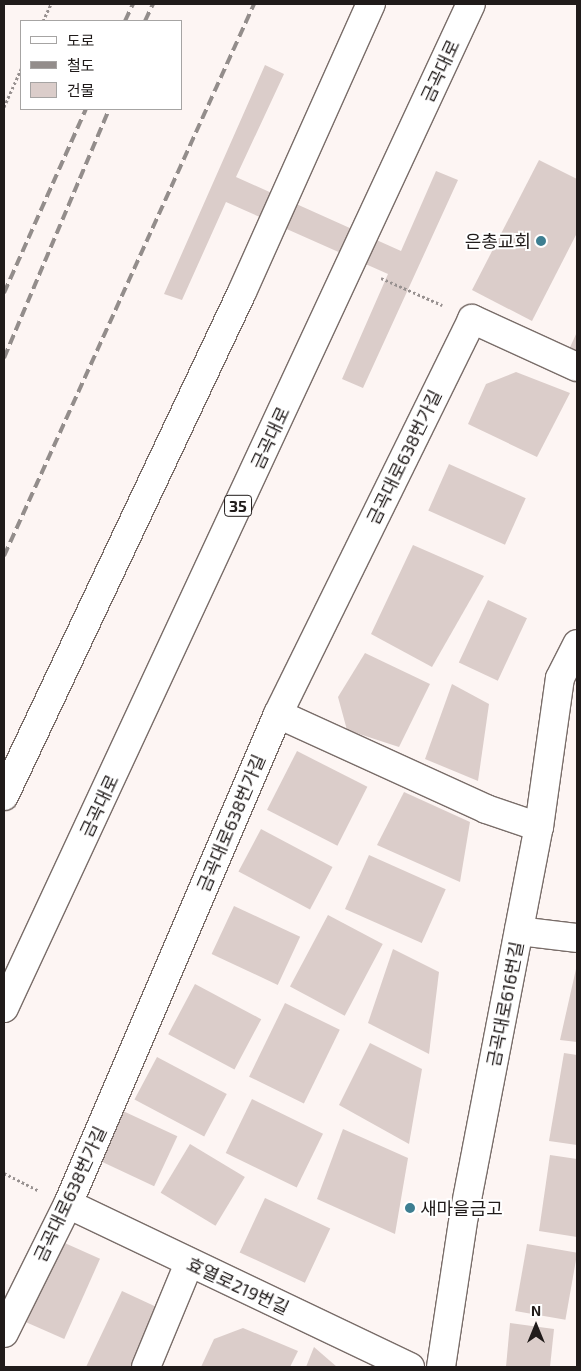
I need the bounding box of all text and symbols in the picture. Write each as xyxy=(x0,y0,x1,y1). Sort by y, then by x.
legend xyxy=(20,20,182,110)
text: 도로 xyxy=(67,31,95,49)
street label: 금곡대로 xyxy=(416,36,464,106)
text: 철도 xyxy=(67,56,95,74)
text: 건물 xyxy=(67,81,95,99)
place label: 은총교회 xyxy=(465,230,531,252)
marker: 은총교회 xyxy=(535,235,547,247)
street label: 금곡대로638번가길 xyxy=(362,386,446,528)
street label: 금곡대로 xyxy=(246,403,294,473)
road number: 35 xyxy=(223,492,253,520)
street label: 금곡대로638번가길 xyxy=(192,751,270,895)
street label: 금곡대로 xyxy=(75,771,123,841)
street label: 금곡대로616번길 xyxy=(482,940,528,1068)
street label: 금곡대로638번가길 xyxy=(29,1123,111,1265)
place label: 새마을금고 xyxy=(420,1197,503,1219)
marker: 새마을금고 xyxy=(404,1202,416,1214)
street label: 효열로219번길 xyxy=(183,1253,293,1319)
north arrow xyxy=(511,1301,561,1351)
text: N xyxy=(531,1302,541,1319)

